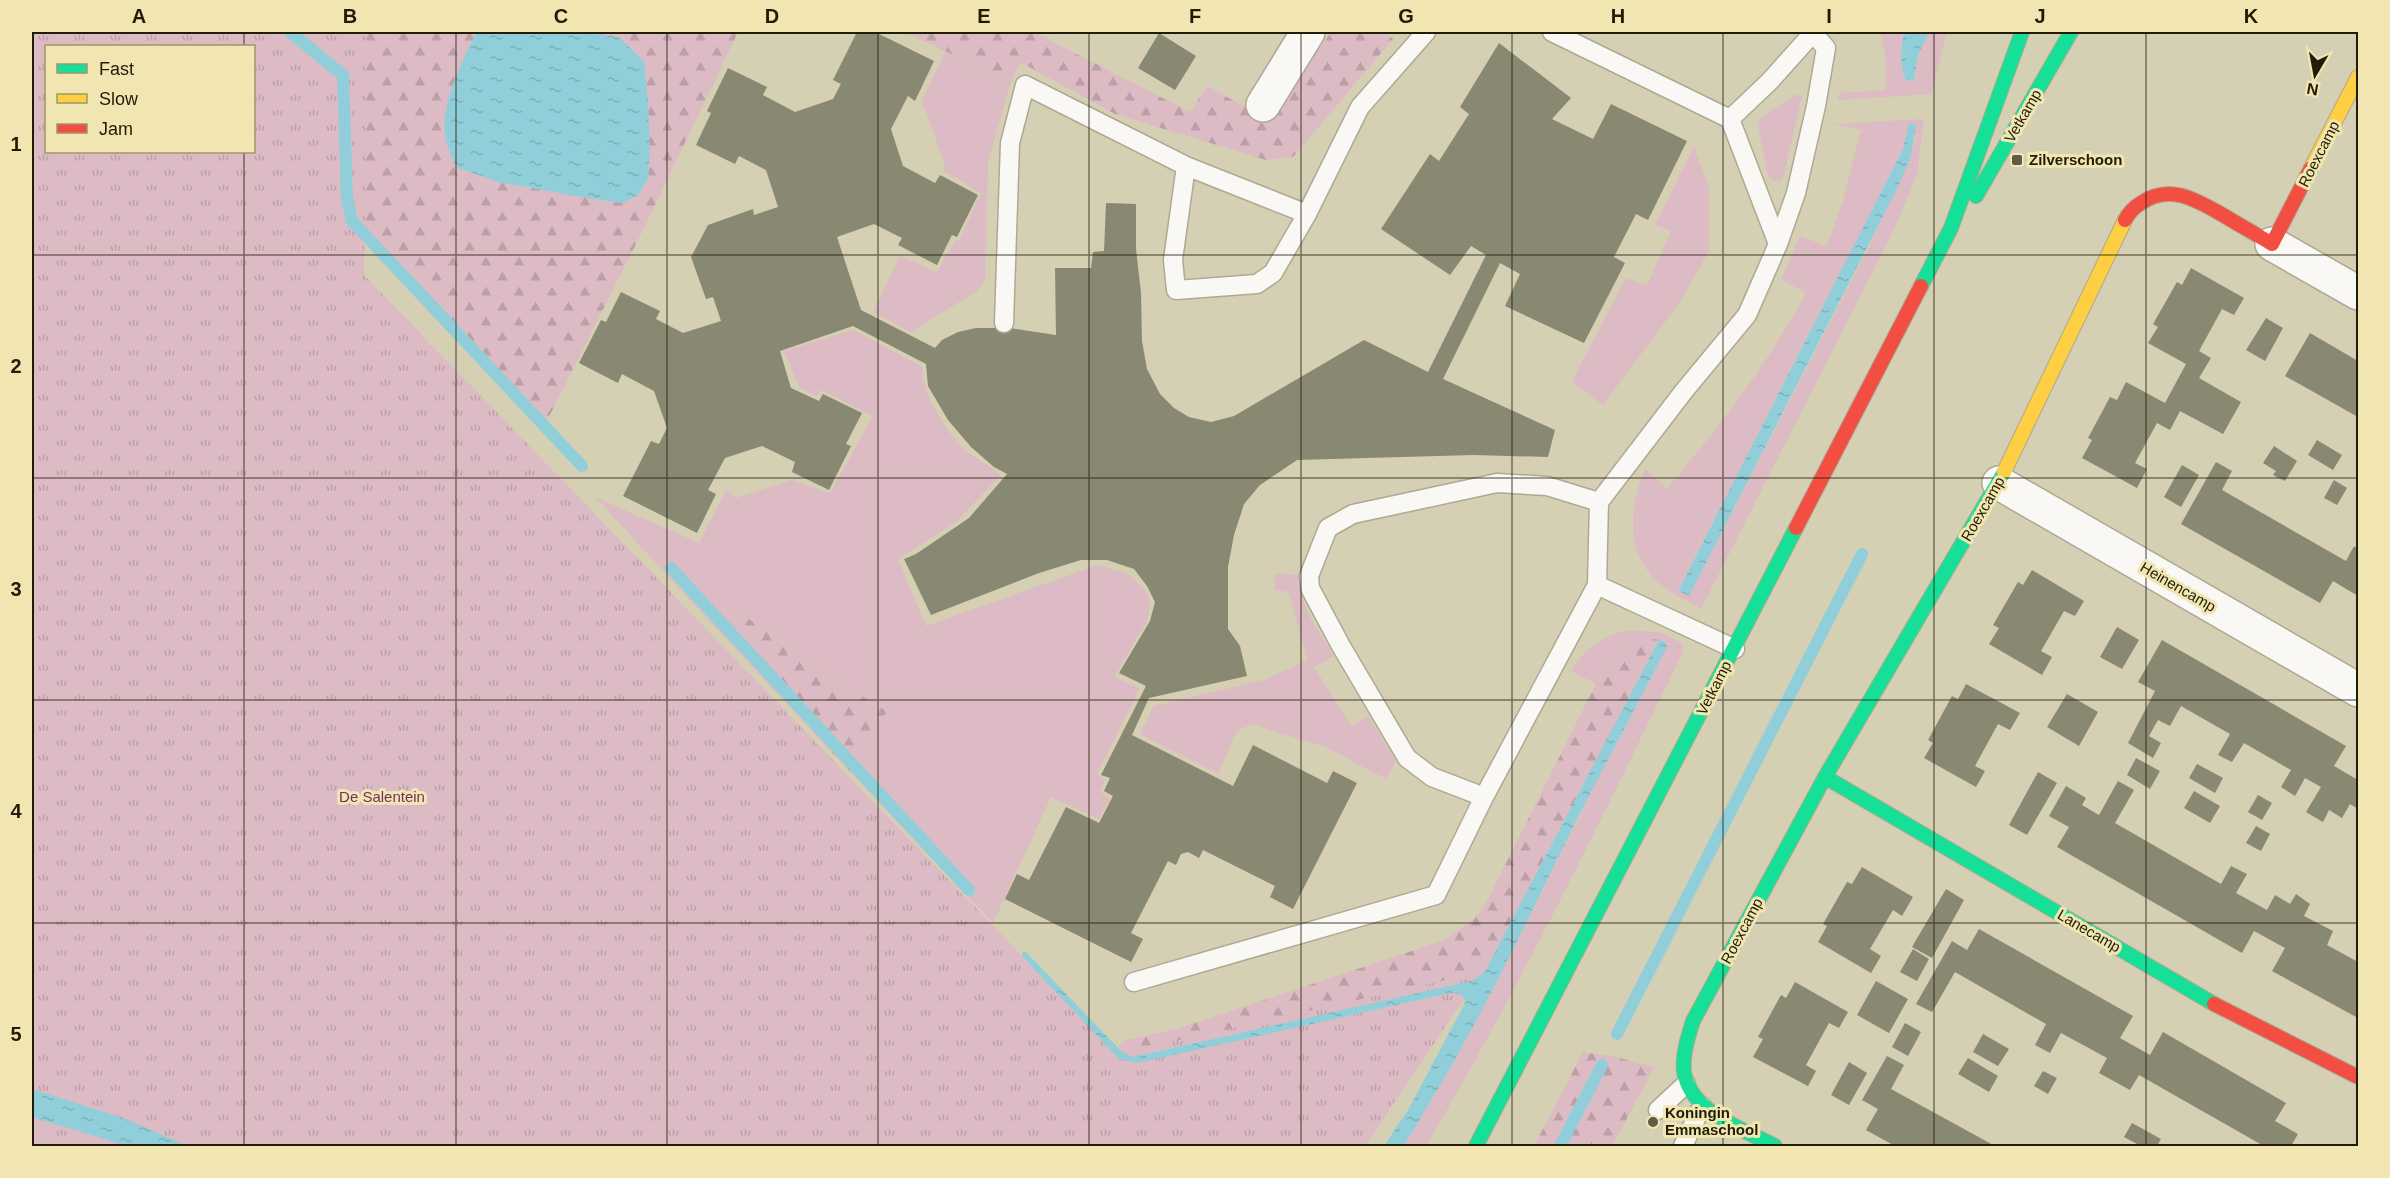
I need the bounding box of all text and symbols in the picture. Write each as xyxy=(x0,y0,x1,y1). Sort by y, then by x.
text: A xyxy=(132,5,146,27)
text: B xyxy=(343,5,357,27)
text: C xyxy=(554,5,568,27)
text: D xyxy=(765,5,779,27)
text: E xyxy=(977,5,991,27)
text: F xyxy=(1189,5,1201,27)
text: G xyxy=(1398,5,1414,27)
text: H xyxy=(1611,5,1625,27)
text: I xyxy=(1826,5,1832,27)
text: J xyxy=(2034,5,2046,27)
text: K xyxy=(2244,5,2259,27)
legend xyxy=(45,45,255,153)
north arrow xyxy=(2285,45,2345,105)
text: Fast xyxy=(99,59,134,79)
text: N xyxy=(2305,80,2320,99)
street label: Vetkamp xyxy=(2001,86,2045,145)
text: Slow xyxy=(99,89,139,109)
street label: Roexcamp xyxy=(2295,118,2342,190)
text: Jam xyxy=(99,119,133,139)
text: 1 xyxy=(10,133,22,155)
place label: Zilverschoon xyxy=(2029,151,2122,168)
marker: Zilverschoon xyxy=(2010,153,2024,167)
text: 2 xyxy=(10,355,22,377)
street label: Roexcamp xyxy=(1957,473,2008,544)
street label: Heinencamp xyxy=(2138,558,2219,615)
text: 3 xyxy=(10,578,22,600)
street label: Vetkamp xyxy=(1693,658,1734,718)
park label: De Salentein xyxy=(339,788,425,805)
text: 4 xyxy=(10,800,22,822)
street label: Roexcamp xyxy=(1717,895,1766,966)
street label: Lanecamp xyxy=(2055,906,2124,955)
text: 5 xyxy=(10,1023,22,1045)
place label: Koningin Emmaschool xyxy=(1665,1104,1758,1138)
marker: Koningin Emmaschool xyxy=(1646,1115,1660,1129)

